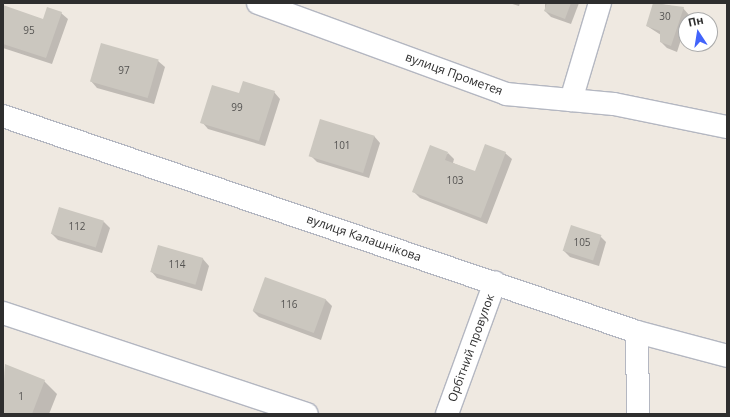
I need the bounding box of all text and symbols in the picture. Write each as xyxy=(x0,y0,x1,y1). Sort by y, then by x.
house number: 30 xyxy=(659,11,671,23)
north arrow xyxy=(678,12,718,52)
text: Пн xyxy=(686,12,705,30)
house number: 95 xyxy=(23,25,35,37)
street label: вулиця Прометея xyxy=(403,50,505,98)
house number: 97 xyxy=(118,65,130,77)
house number: 99 xyxy=(231,102,243,114)
house number: 101 xyxy=(333,140,351,152)
house number: 103 xyxy=(446,175,464,187)
street label: вулиця Калашнікова xyxy=(305,212,423,264)
house number: 112 xyxy=(68,221,86,233)
house number: 105 xyxy=(573,237,591,249)
house number: 114 xyxy=(168,259,186,271)
street label: Орбітний провулок xyxy=(445,292,497,404)
house number: 116 xyxy=(280,299,298,311)
house number: 1 xyxy=(18,391,24,403)

